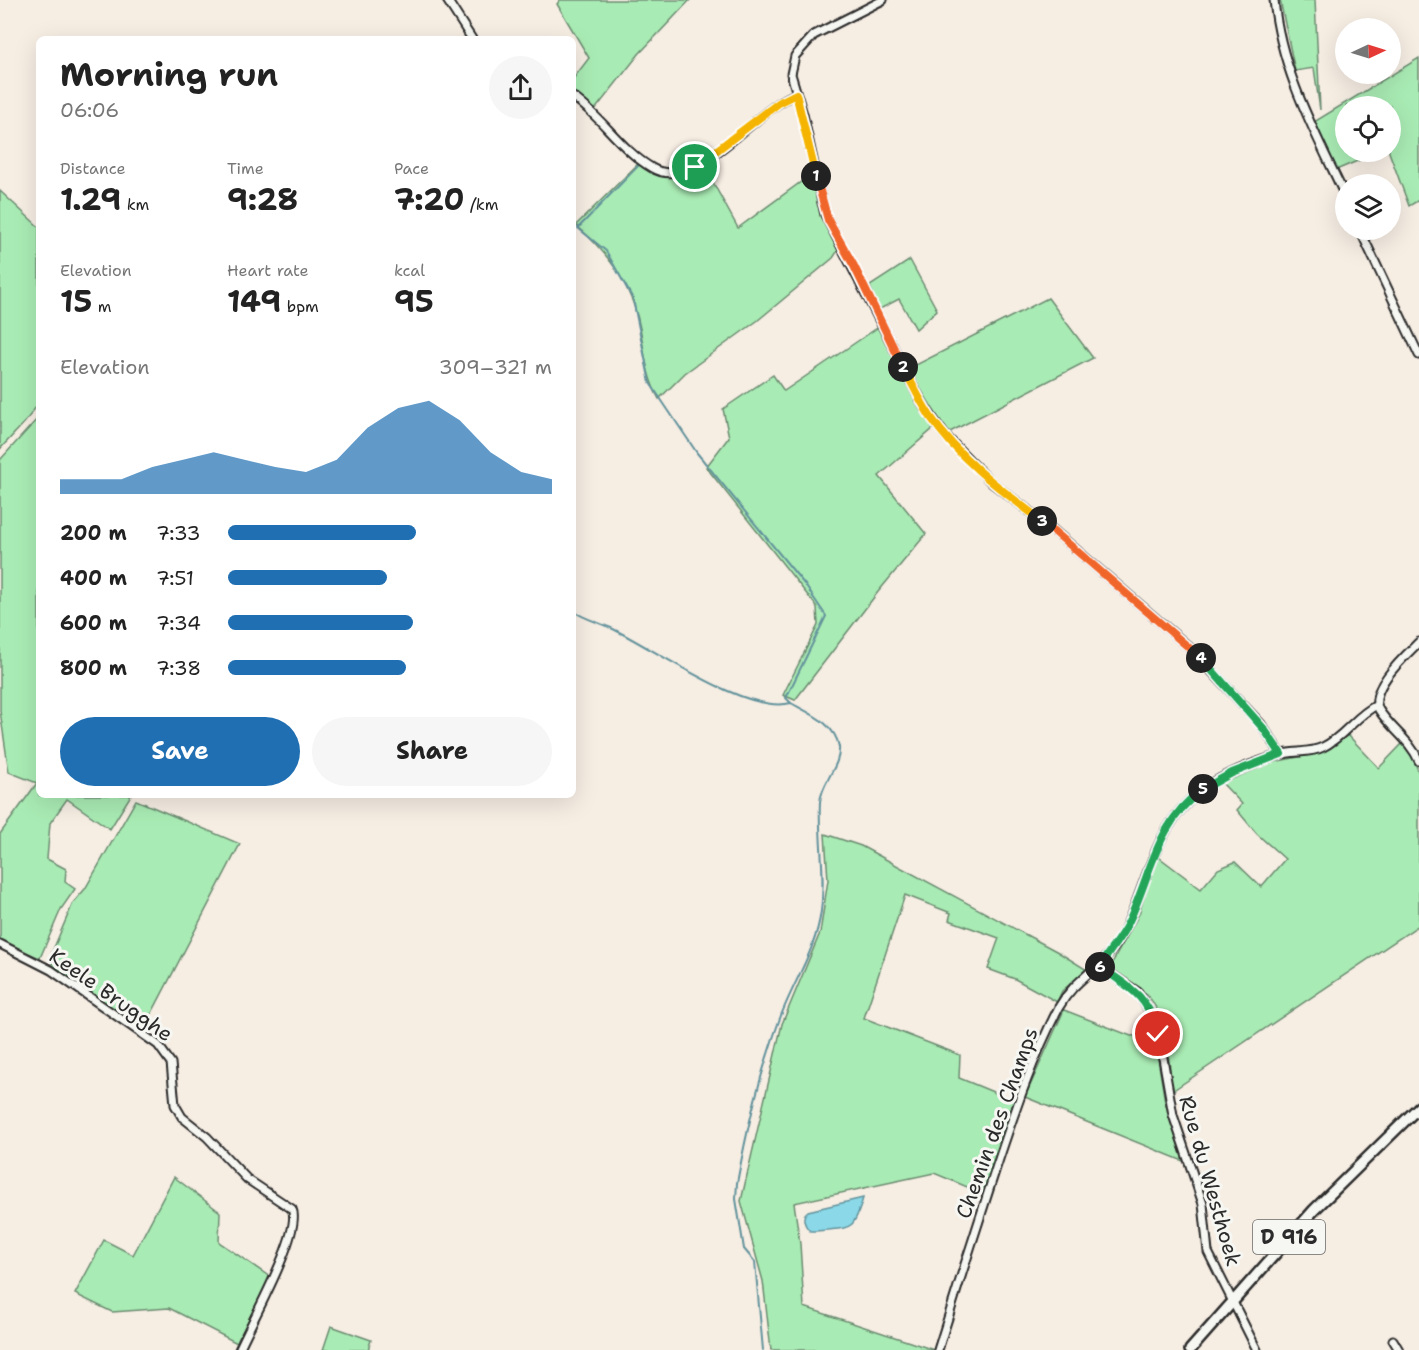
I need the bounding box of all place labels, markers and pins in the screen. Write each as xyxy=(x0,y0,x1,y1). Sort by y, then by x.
pin xyxy=(669,141,720,192)
pin: 1 xyxy=(801,161,831,191)
pin: 2 xyxy=(888,352,918,382)
pin: 3 xyxy=(1027,506,1057,536)
pin: 4 xyxy=(1186,643,1216,673)
pin: 5 xyxy=(1188,774,1218,804)
pin: 6 xyxy=(1085,952,1115,982)
pin xyxy=(1132,1008,1183,1059)

